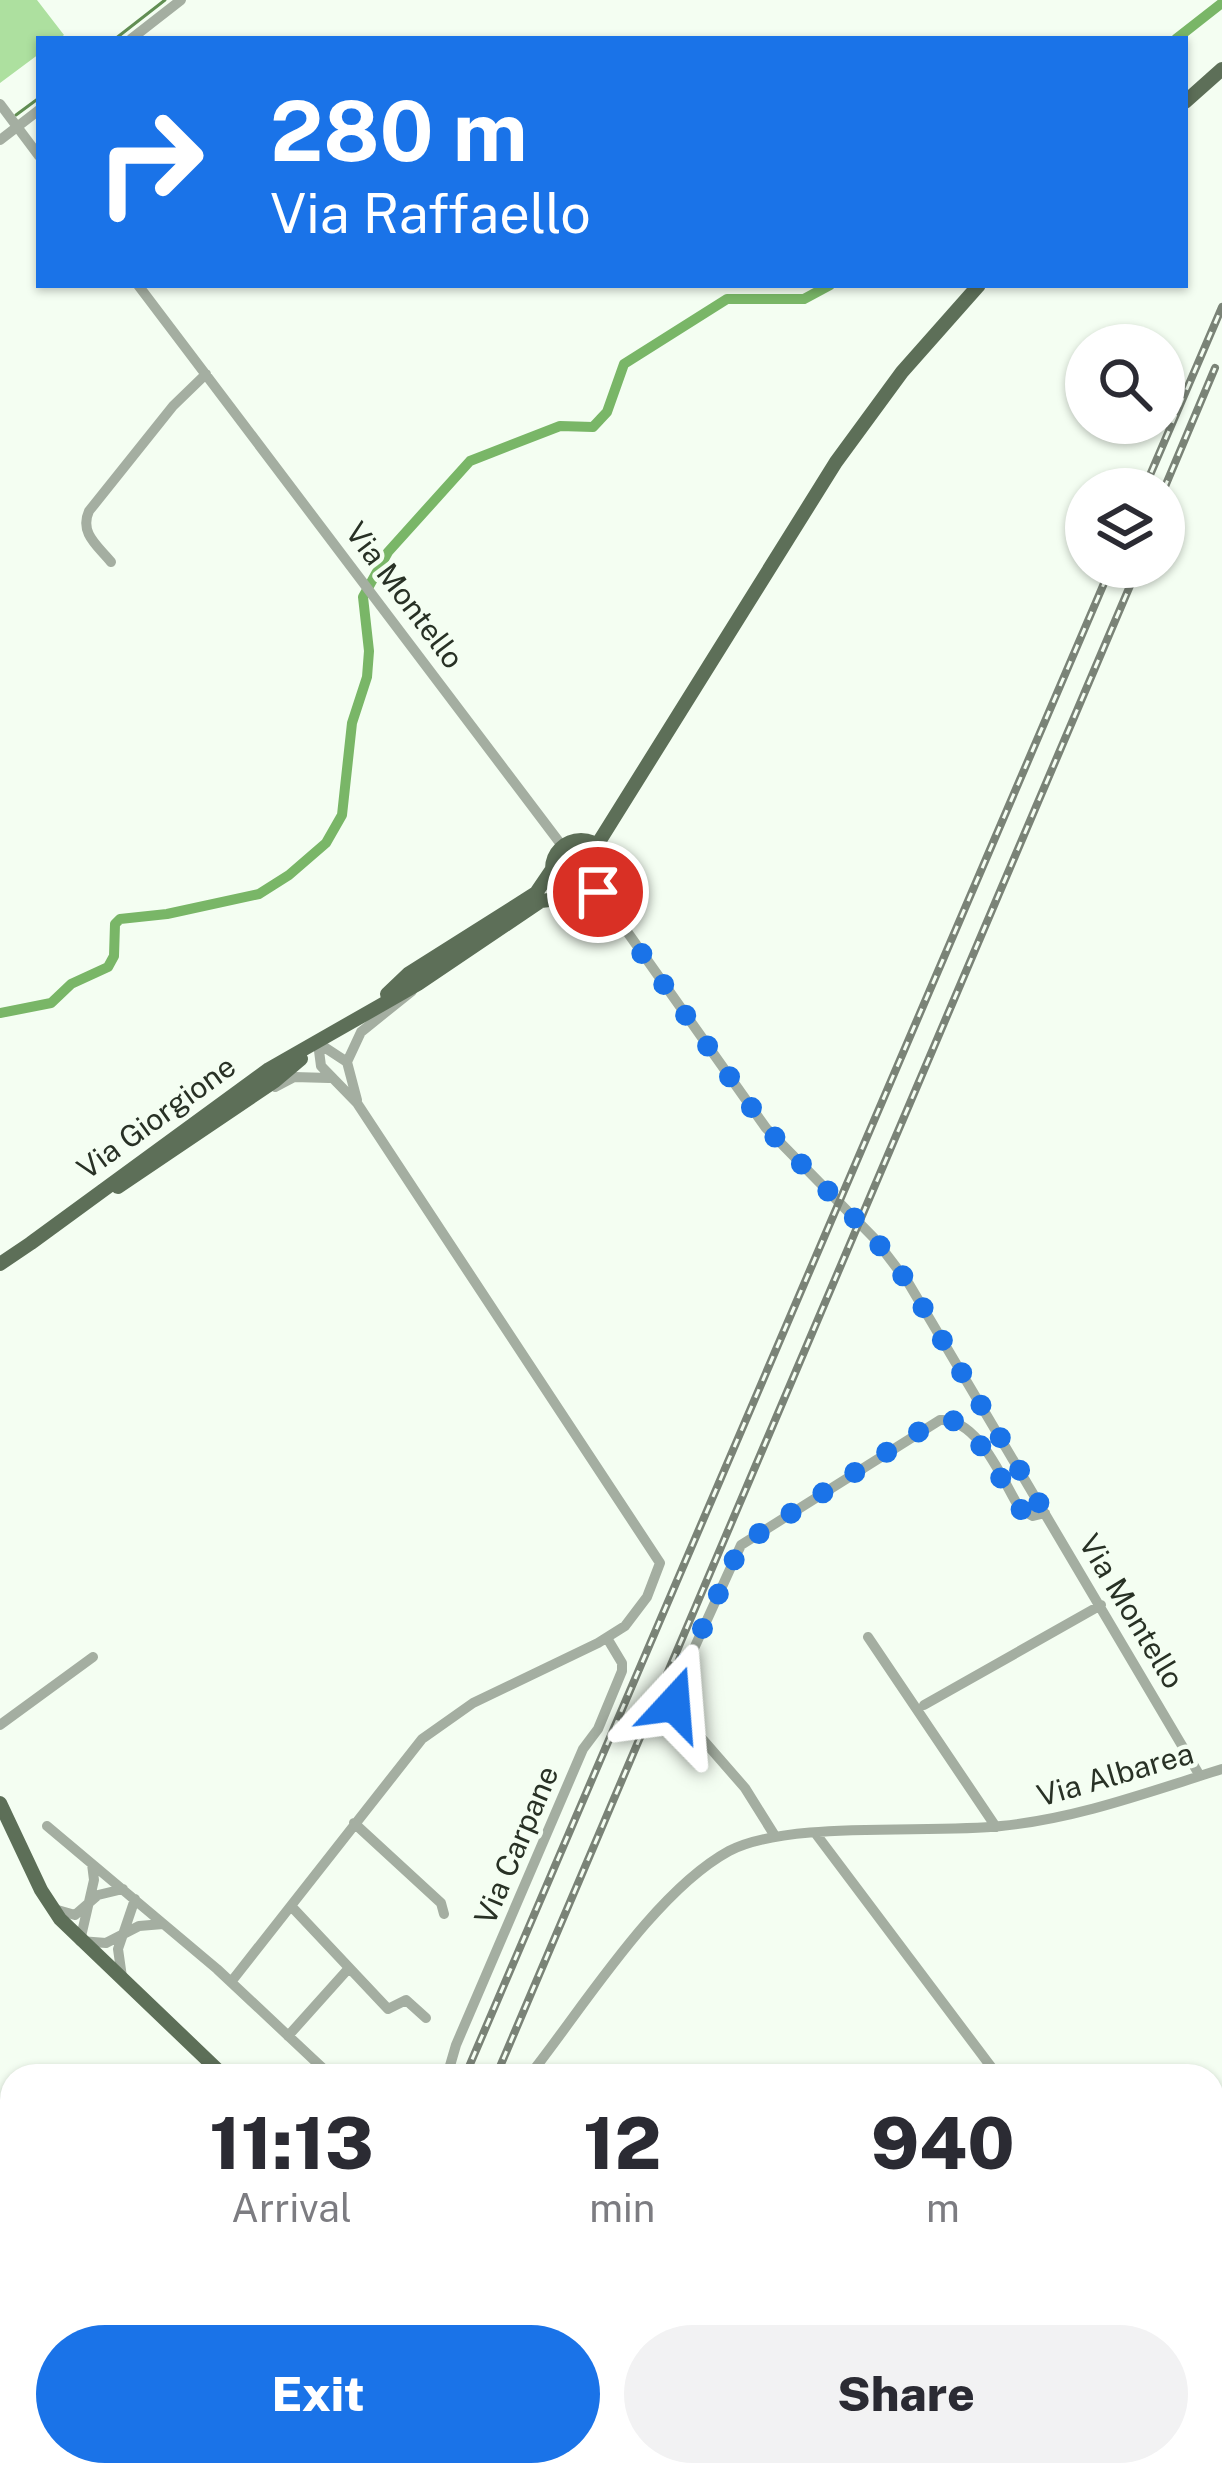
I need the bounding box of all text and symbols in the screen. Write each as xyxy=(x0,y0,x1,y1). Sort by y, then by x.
text: 280 m xyxy=(270,81,528,180)
icon: right xyxy=(72,84,228,240)
text: Via Raffaello xyxy=(270,182,591,245)
map controls xyxy=(1065,324,1185,588)
button: search xyxy=(1065,324,1185,444)
button: layers xyxy=(1065,468,1185,588)
street label: Via Montello xyxy=(338,515,472,675)
pin xyxy=(547,841,649,943)
icon: arrive xyxy=(565,859,631,925)
street label: Via Giorgione xyxy=(70,1048,242,1186)
street label: Via Montello xyxy=(1072,1527,1192,1695)
position arrow xyxy=(611,1641,737,1767)
street label: Via Albarea xyxy=(1033,1735,1197,1813)
street label: Via Carpane xyxy=(466,1760,566,1930)
text: 11:13 xyxy=(209,2101,374,2185)
text: 12 xyxy=(583,2101,662,2185)
text: 940 xyxy=(871,2101,1015,2185)
text: Arrival xyxy=(231,2185,352,2231)
text: min xyxy=(589,2185,655,2231)
text: m xyxy=(926,2185,960,2231)
button: Exit xyxy=(36,2325,600,2463)
button: Share xyxy=(624,2325,1188,2463)

